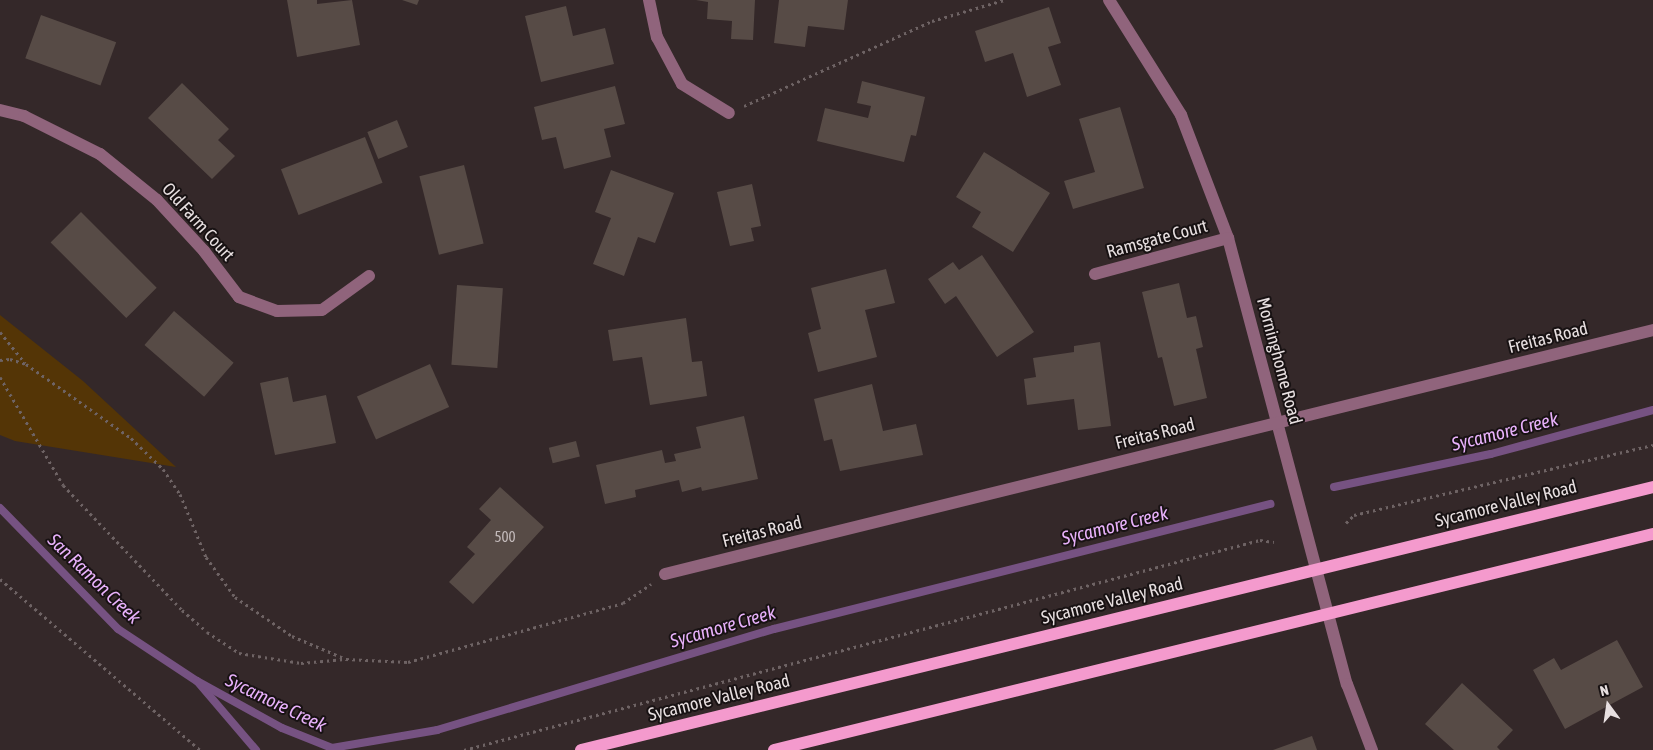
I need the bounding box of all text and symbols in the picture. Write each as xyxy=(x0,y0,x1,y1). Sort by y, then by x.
street label: Old Farm Court xyxy=(157,178,239,266)
street label: Ramsgate Court xyxy=(1104,215,1210,263)
street label: Morninghome Road xyxy=(1252,295,1306,427)
street label: Freitas Road xyxy=(1506,318,1590,358)
water label: Sycamore Creek xyxy=(1449,408,1561,456)
street label: Freitas Road xyxy=(1113,414,1197,454)
street label: Sycamore Valley Road xyxy=(1433,476,1579,532)
water label: Sycamore Creek xyxy=(1059,502,1171,550)
street label: Freitas Road xyxy=(720,512,804,552)
house number: 500 xyxy=(494,528,516,546)
water label: San Ramon Creek xyxy=(43,529,145,629)
street label: Sycamore Valley Road xyxy=(1039,573,1185,629)
water label: Sycamore Creek xyxy=(667,601,779,653)
water label: Sycamore Creek xyxy=(222,669,330,737)
street label: Sycamore Valley Road xyxy=(646,670,792,726)
north arrow xyxy=(1583,680,1633,730)
text: N xyxy=(1598,682,1610,699)

